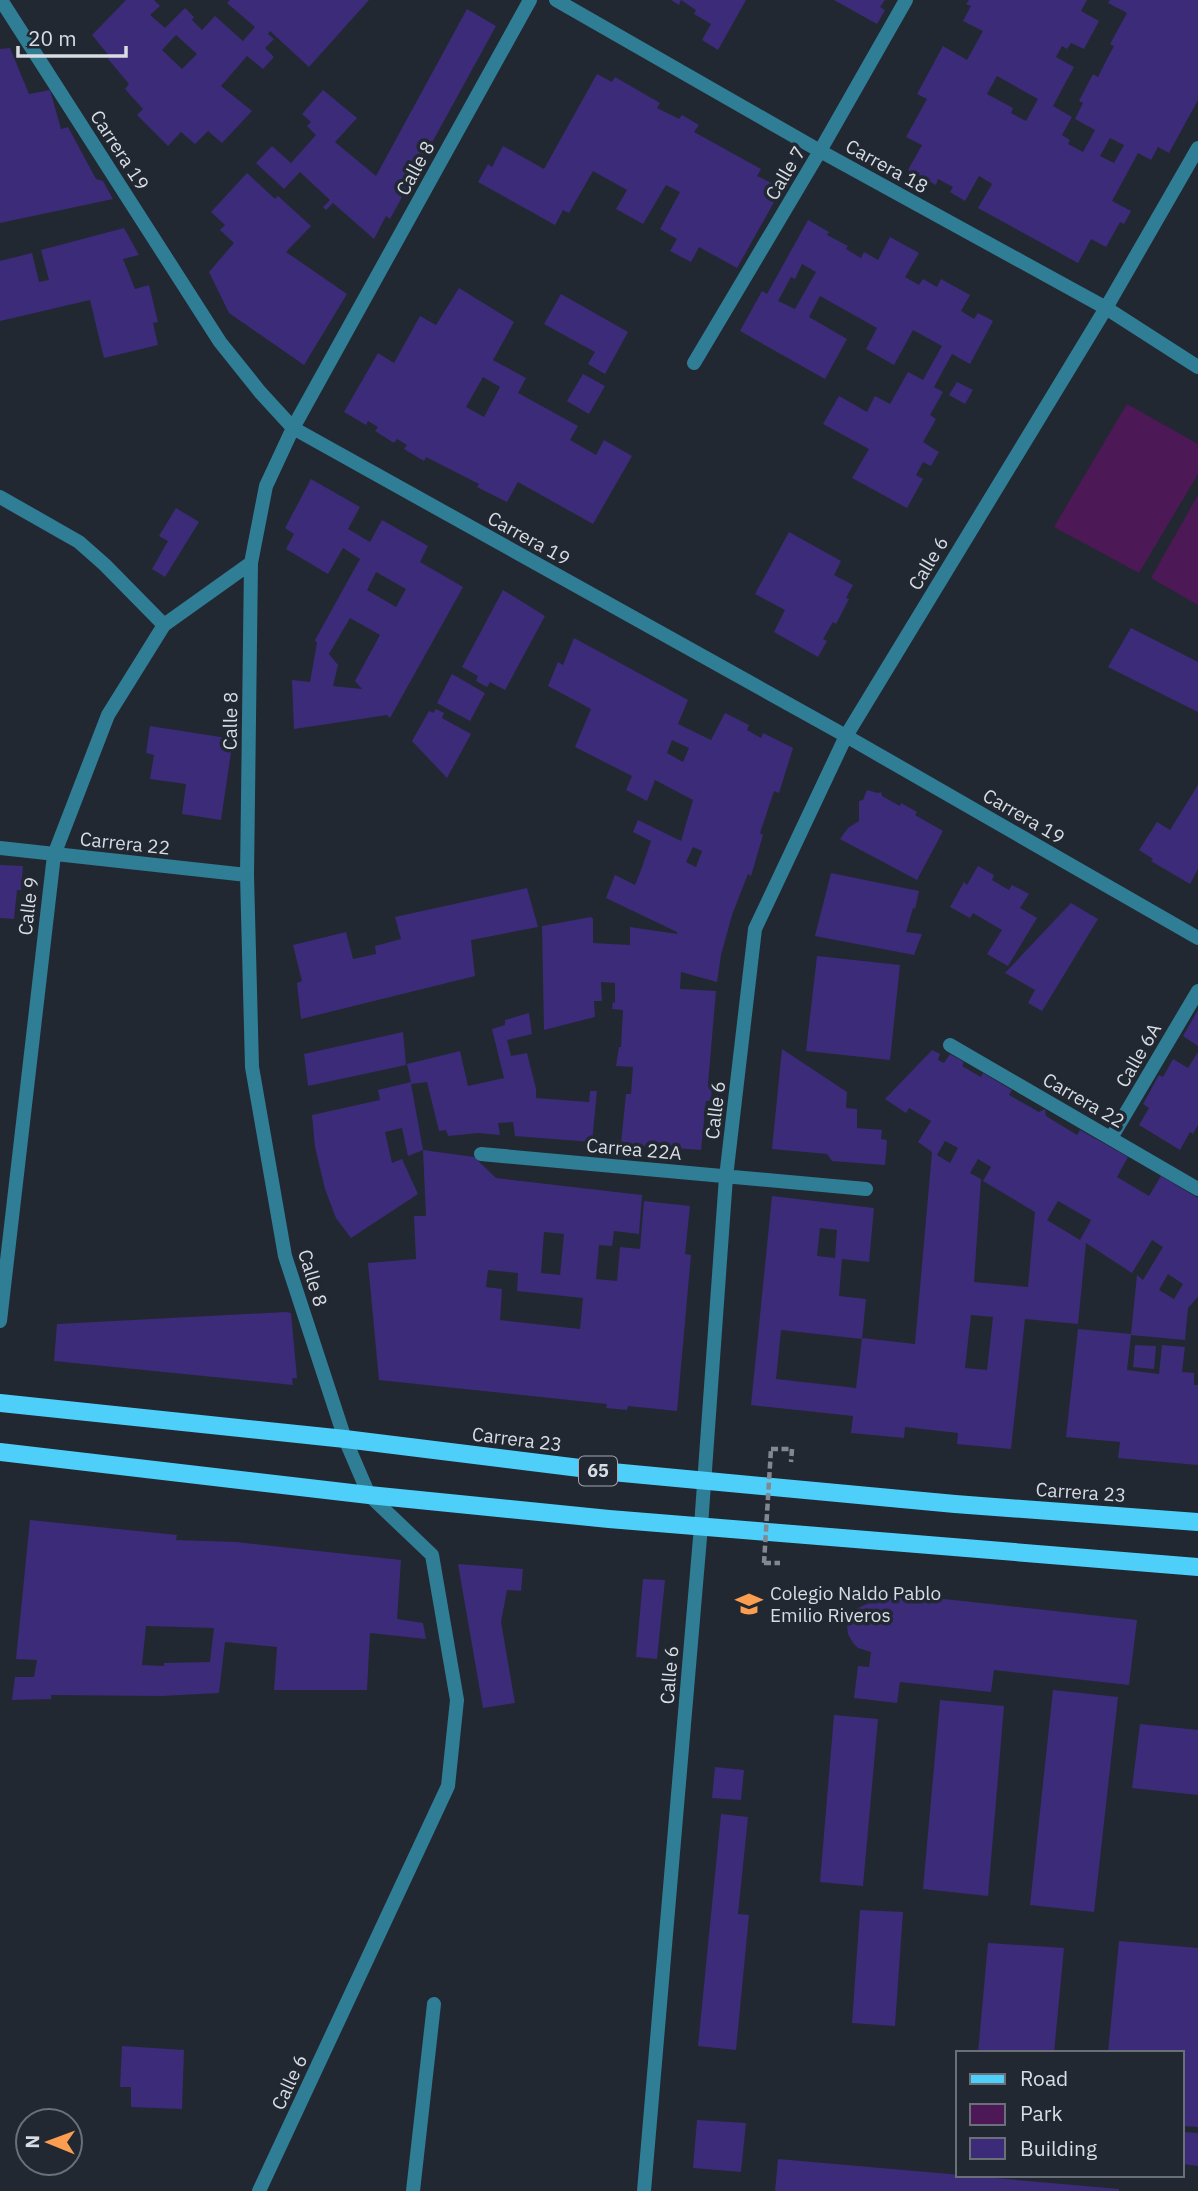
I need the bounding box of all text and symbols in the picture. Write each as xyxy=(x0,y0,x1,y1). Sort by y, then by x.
scale bar xyxy=(18,14,126,58)
text: 20 m xyxy=(28,24,77,52)
street label: Carrera 19 xyxy=(85,105,155,195)
street label: Carrera 18 xyxy=(842,134,932,198)
street label: Calle 8 xyxy=(390,137,440,199)
street label: Calle 7 xyxy=(760,142,810,204)
street label: Carrera 19 xyxy=(484,506,574,570)
street label: Calle 6 xyxy=(903,532,953,594)
street label: Calle 8 xyxy=(217,692,243,750)
street label: Carrera 19 xyxy=(979,783,1069,849)
street label: Carrera 22 xyxy=(79,826,171,860)
street label: Calle 9 xyxy=(13,875,43,937)
street label: Calle 6A xyxy=(1110,1018,1166,1092)
street label: Carrera 22 xyxy=(1039,1067,1129,1133)
street label: Calle 6 xyxy=(700,1079,730,1141)
street label: Carrea 22A xyxy=(585,1133,683,1165)
street label: Calle 8 xyxy=(293,1247,333,1309)
street label: Carrera 23 xyxy=(471,1422,563,1456)
road number: 65 xyxy=(579,1456,617,1486)
street label: Carrera 23 xyxy=(1035,1477,1127,1507)
place label: Colegio Naldo Pablo Emilio Riveros xyxy=(770,1581,941,1627)
school or university icon: Colegio Naldo Pablo Emilio Riveros xyxy=(734,1589,764,1619)
street label: Calle 6 xyxy=(654,1645,684,1705)
street label: Calle 6 xyxy=(266,2050,312,2114)
legend xyxy=(956,2051,1184,2177)
text: Road xyxy=(1020,2064,1068,2092)
text: Park xyxy=(1020,2099,1063,2127)
north arrow xyxy=(14,2107,84,2177)
text: Building xyxy=(1020,2134,1097,2162)
text: N xyxy=(20,2135,44,2149)

